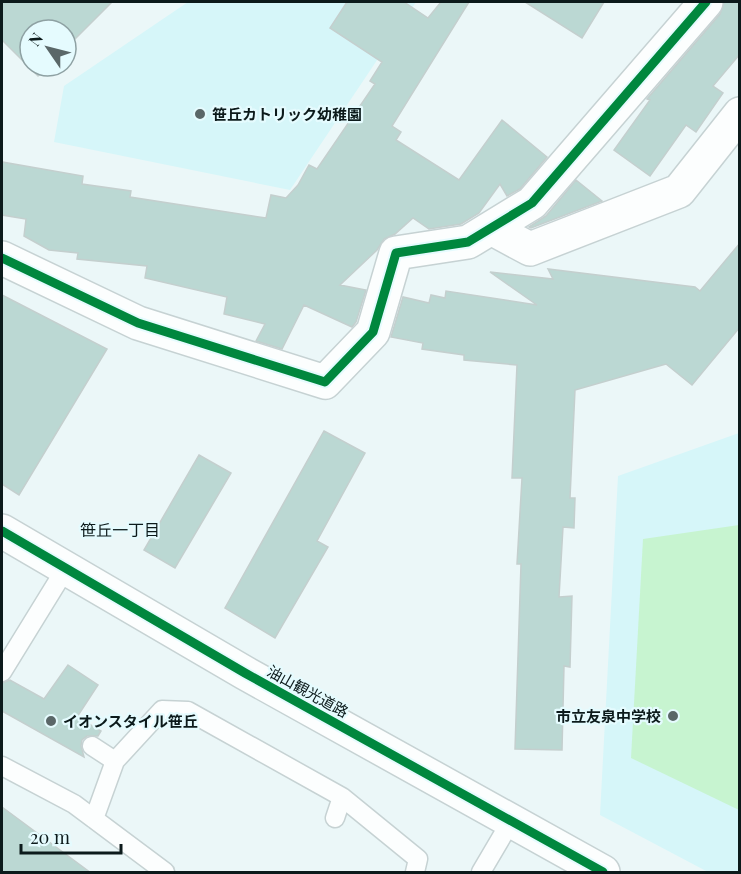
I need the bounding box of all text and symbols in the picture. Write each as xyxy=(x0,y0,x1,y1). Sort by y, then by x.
north arrow xyxy=(18,18,78,78)
text: N xyxy=(23,28,47,50)
place label: 笹丘カトリック幼稚園 xyxy=(212,104,362,124)
marker: 笹丘カトリック幼稚園 xyxy=(193,107,207,121)
district label: 笹丘一丁目 xyxy=(80,519,160,540)
street label: 油山観光道路 xyxy=(264,660,352,722)
place label: 市立友泉中学校 xyxy=(556,706,661,726)
marker: 市立友泉中学校 xyxy=(666,709,680,723)
place label: イオンスタイル笹丘 xyxy=(63,711,198,731)
marker: イオンスタイル笹丘 xyxy=(44,714,58,728)
scale bar xyxy=(21,817,122,855)
text: 20 m xyxy=(30,825,70,849)

